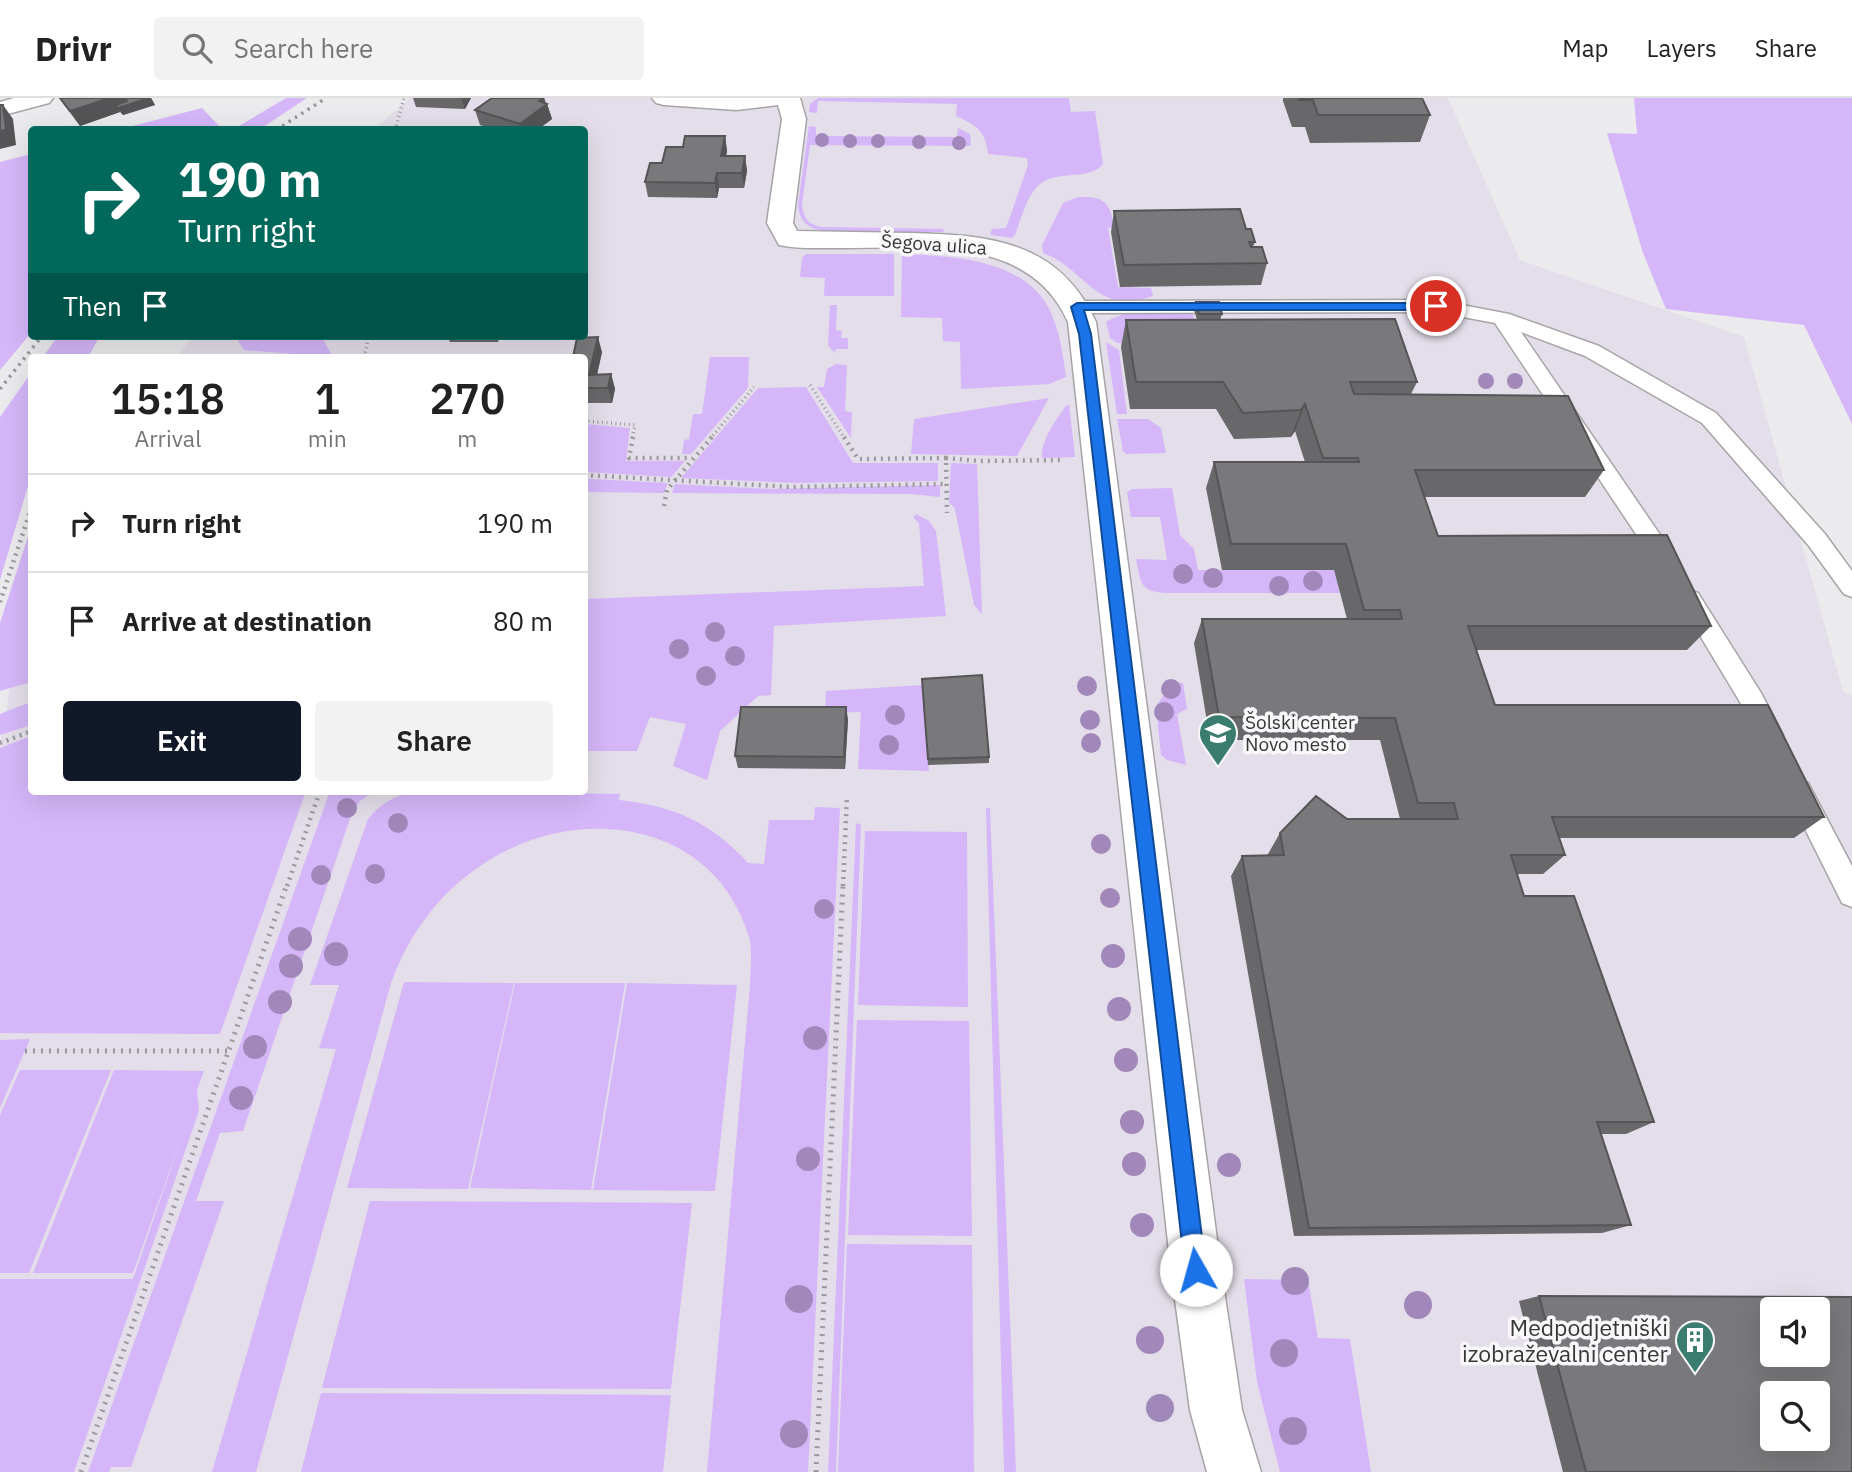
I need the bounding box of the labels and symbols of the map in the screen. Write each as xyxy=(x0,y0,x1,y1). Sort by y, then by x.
street label: Šegova ulica xyxy=(880,228,988,260)
pin xyxy=(1406,276,1466,336)
place label: Šolski center Novo mesto xyxy=(1245,710,1355,756)
school or university icon: Šolski center Novo mesto xyxy=(1197,712,1239,767)
position arrow xyxy=(1159,1233,1233,1307)
place label: Medpodjetniški izobraževalni center xyxy=(1462,1312,1669,1368)
building icon: Medpodjetniški izobraževalni center xyxy=(1674,1319,1716,1374)

